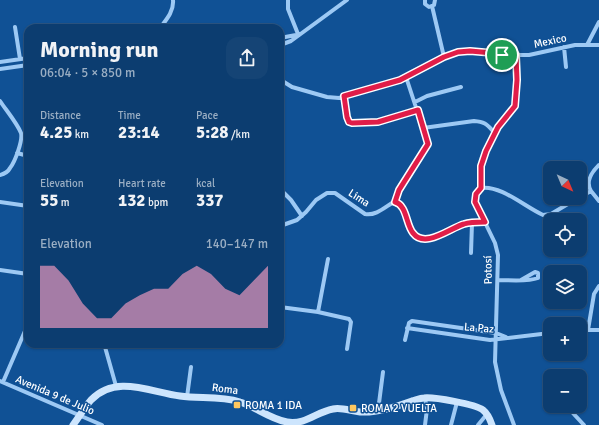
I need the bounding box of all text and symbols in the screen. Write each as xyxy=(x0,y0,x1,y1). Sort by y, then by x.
street label: Mexico xyxy=(532,31,568,51)
text: Morning run xyxy=(40,36,159,63)
button: share xyxy=(226,37,268,79)
pin xyxy=(485,38,519,72)
icon: arrive xyxy=(491,44,513,66)
text: 06:04 · 5 × 850 m xyxy=(40,65,135,81)
text: Distance xyxy=(40,109,81,122)
text: Time xyxy=(118,109,141,122)
text: Pace xyxy=(196,109,218,122)
text: 4.25 xyxy=(40,122,72,143)
text: 23:14 xyxy=(118,122,160,143)
text: 5:28 xyxy=(196,122,229,143)
text: km xyxy=(72,128,89,141)
text: /km xyxy=(229,128,250,141)
north arrow xyxy=(543,161,587,205)
map controls xyxy=(543,161,587,413)
text: Elevation xyxy=(40,177,84,190)
text: Heart rate xyxy=(118,177,166,190)
text: kcal xyxy=(196,177,215,190)
street label: Lima xyxy=(346,186,372,210)
text: 55 xyxy=(40,190,58,211)
text: 132 xyxy=(118,190,146,211)
text: 337 xyxy=(196,190,224,211)
text: m xyxy=(58,196,70,209)
text: bpm xyxy=(146,196,168,209)
button: locate xyxy=(543,213,587,257)
text: Elevation xyxy=(40,236,92,252)
text: 140–147 m xyxy=(206,236,268,252)
street label: Potosí xyxy=(481,255,495,285)
button: layers xyxy=(543,265,587,309)
button: + xyxy=(543,317,587,361)
street label: La Paz xyxy=(463,320,495,336)
button: − xyxy=(543,369,587,413)
street label: Avenida 9 de Julio xyxy=(13,372,97,418)
street label: Roma xyxy=(211,381,239,397)
place label: ROMA 1 IDA xyxy=(245,399,302,412)
marker: ROMA 1 IDA xyxy=(232,400,242,410)
place label: ROMA 2 VUELTA xyxy=(361,402,437,415)
marker: ROMA 2 VUELTA xyxy=(348,403,358,413)

